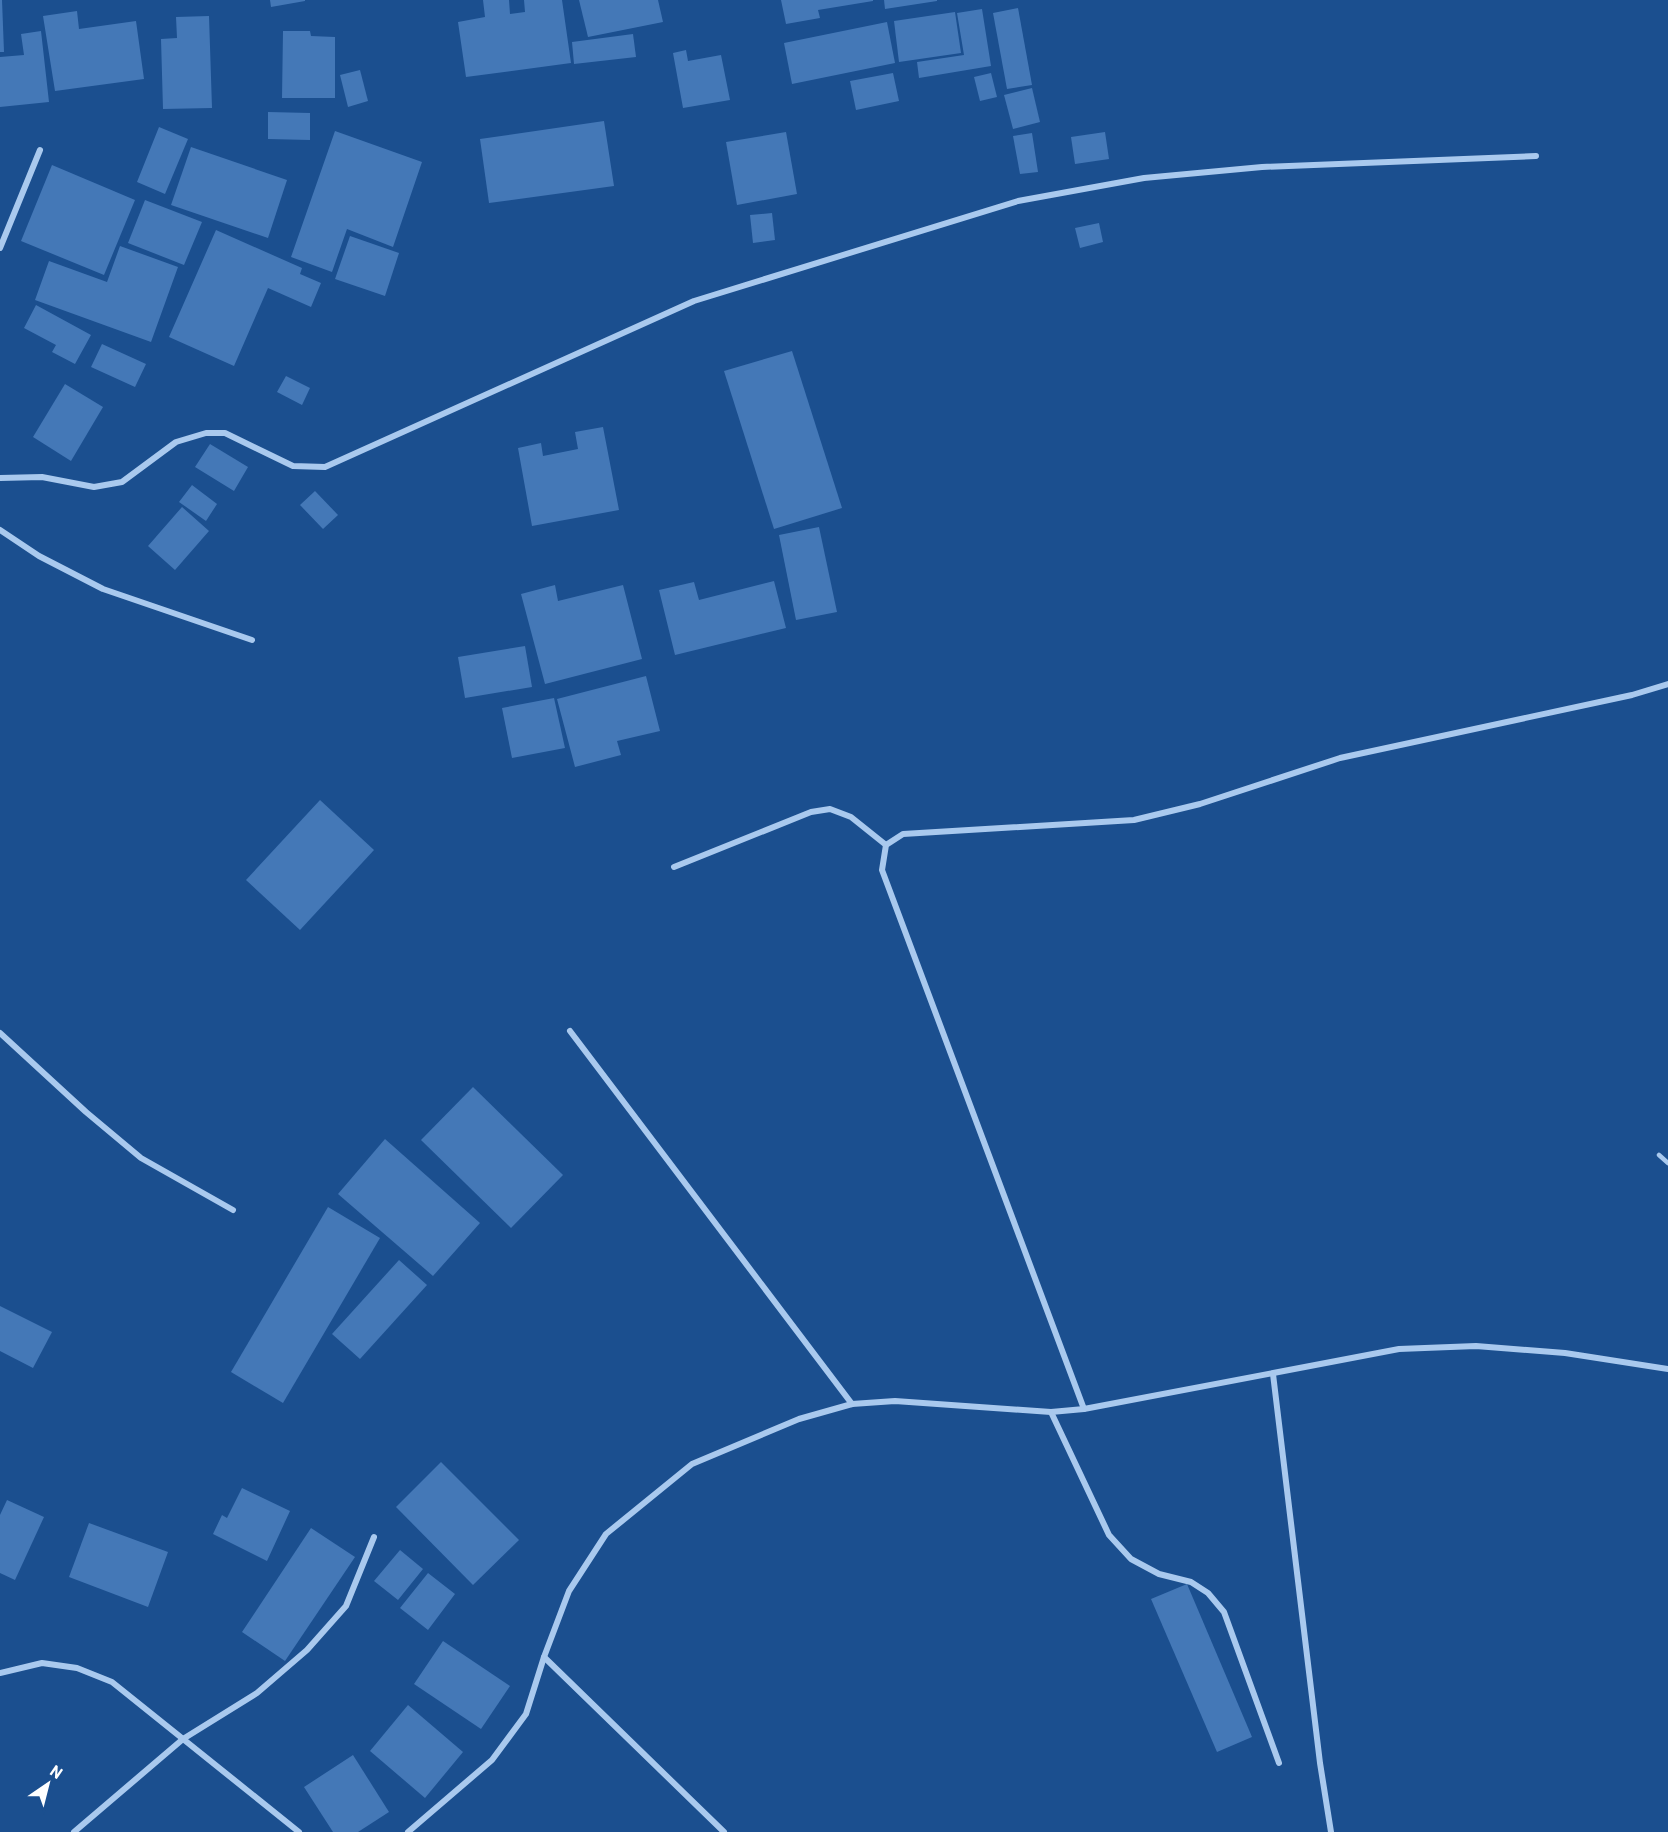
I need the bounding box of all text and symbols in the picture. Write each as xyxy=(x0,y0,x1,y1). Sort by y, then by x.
north arrow xyxy=(18,1754,78,1814)
text: N xyxy=(47,1760,67,1782)

